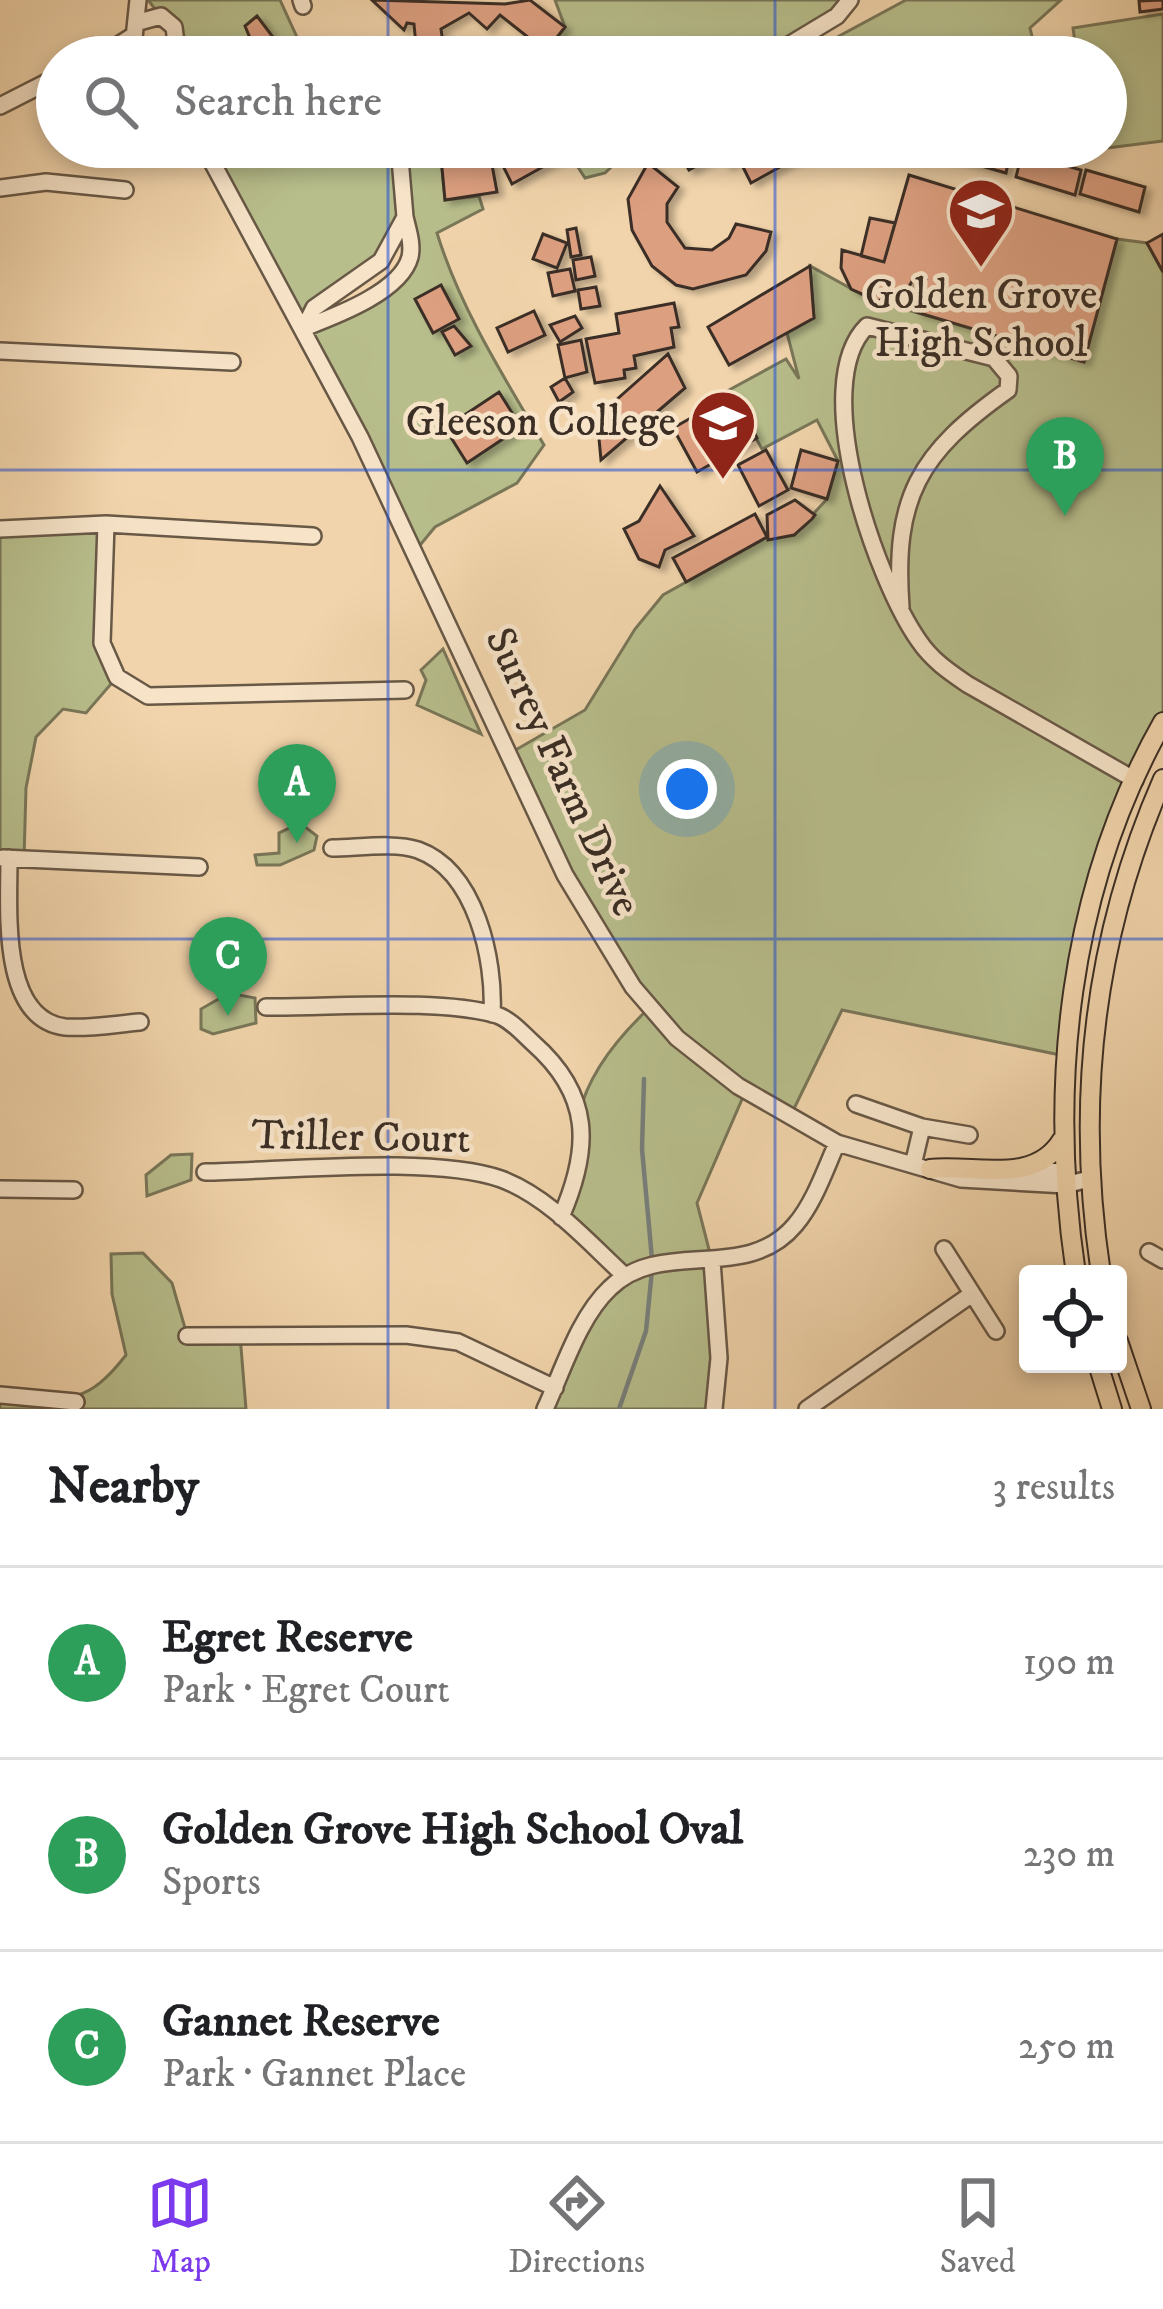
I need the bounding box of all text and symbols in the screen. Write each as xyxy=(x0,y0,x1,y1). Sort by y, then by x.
search box xyxy=(36,36,1127,168)
icon: search xyxy=(78,69,144,135)
text: Search here xyxy=(174,74,382,130)
school or university icon: Golden Grove High School xyxy=(946,176,1016,270)
place label: Golden Grove High School xyxy=(865,270,1097,370)
school or university icon: Gleeson College xyxy=(688,388,758,482)
place label: Gleeson College xyxy=(405,397,676,449)
pin: B xyxy=(1026,417,1104,516)
street label: Surrey Farm Drive xyxy=(473,620,651,924)
pin: A xyxy=(258,744,336,843)
your location xyxy=(657,759,717,819)
pin: C xyxy=(189,917,267,1016)
street label: Triller Court xyxy=(251,1110,471,1166)
map controls xyxy=(1019,1265,1127,1373)
button: locate xyxy=(1019,1265,1127,1373)
text: Nearby xyxy=(48,1455,199,1519)
text: 3 results xyxy=(992,1463,1115,1512)
text: Egret Reserve xyxy=(162,1610,413,1666)
text: A xyxy=(75,1638,99,1687)
text: 190 m xyxy=(1023,1638,1115,1687)
text: Park · Egret Court xyxy=(162,1666,450,1715)
text: Golden Grove High School Oval xyxy=(162,1802,743,1858)
text: B xyxy=(75,1830,99,1879)
text: 230 m xyxy=(1023,1830,1115,1879)
text: Sports xyxy=(162,1858,261,1907)
text: Gannet Reserve xyxy=(162,1994,440,2050)
text: C xyxy=(74,2022,100,2071)
text: 250 m xyxy=(1018,2022,1115,2071)
text: Park · Gannet Place xyxy=(162,2050,466,2099)
tab: Map xyxy=(147,2170,213,2283)
tab: Directions xyxy=(508,2170,645,2283)
tab: Saved xyxy=(940,2170,1016,2283)

